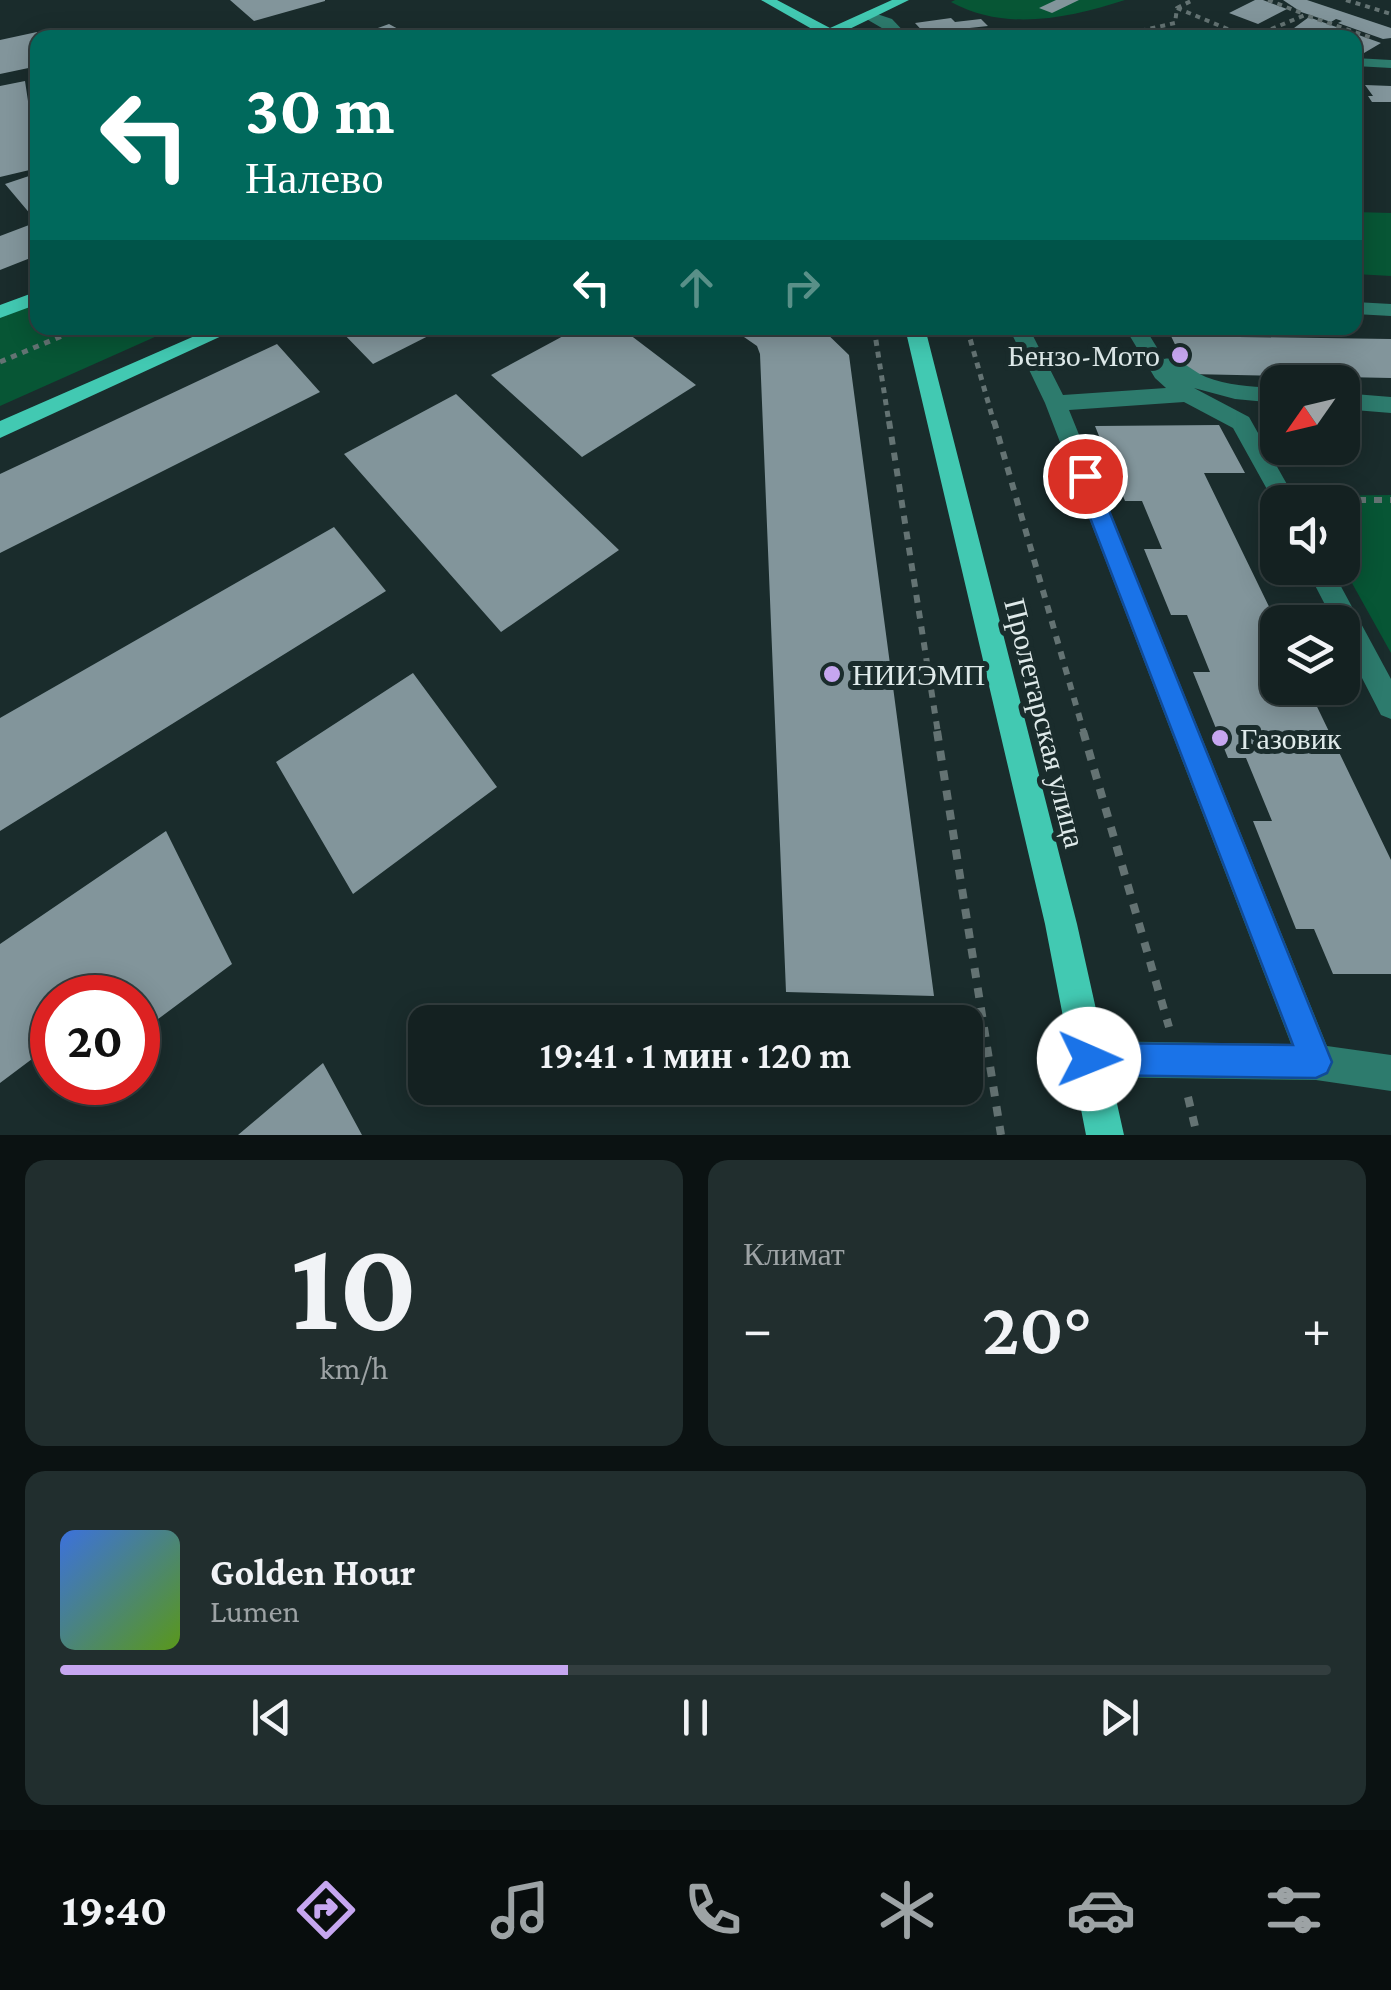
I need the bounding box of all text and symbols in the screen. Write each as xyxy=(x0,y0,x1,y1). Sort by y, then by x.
icon: left xyxy=(80,70,210,200)
text: 30 m xyxy=(245,70,394,148)
text: Налево xyxy=(245,153,384,203)
icon: left xyxy=(564,260,619,315)
icon: ahead xyxy=(669,260,724,315)
icon: right xyxy=(774,260,829,315)
place label: Бензо-Мото xyxy=(1008,339,1160,372)
marker: Бензо-Мото xyxy=(1169,344,1191,366)
north arrow xyxy=(1260,365,1360,465)
map controls xyxy=(1260,365,1360,705)
pin xyxy=(1043,434,1128,519)
icon: arrive xyxy=(1058,449,1113,504)
button: sound xyxy=(1260,485,1360,585)
street label: Пролетарская улица xyxy=(998,595,1092,851)
button: layers xyxy=(1260,605,1360,705)
place label: НИИЭМП xyxy=(852,658,985,691)
marker: НИИЭМП xyxy=(821,663,843,685)
place label: Газовик xyxy=(1240,722,1342,755)
marker: Газовик xyxy=(1209,727,1231,749)
speed limit sign: 20 xyxy=(30,975,160,1105)
position arrow xyxy=(1037,1007,1141,1111)
text: 19:41 · 1 мин · 120 m xyxy=(540,1034,851,1076)
text: 10 xyxy=(290,1212,418,1357)
text: Климат xyxy=(743,1236,845,1272)
text: 20° xyxy=(982,1287,1092,1370)
text: − xyxy=(743,1298,772,1359)
text: + xyxy=(1302,1298,1331,1359)
text: km/h xyxy=(320,1350,389,1386)
text: Golden Hour xyxy=(210,1551,416,1593)
text: Lumen xyxy=(210,1593,300,1629)
icon: previous xyxy=(244,1690,299,1745)
icon: pause xyxy=(668,1690,723,1745)
icon: next xyxy=(1092,1690,1147,1745)
icon: directions xyxy=(291,1875,361,1945)
icon: music xyxy=(485,1875,555,1945)
icon: phone xyxy=(678,1875,748,1945)
icon: climate xyxy=(872,1875,942,1945)
icon: car xyxy=(1066,1875,1136,1945)
icon: filters xyxy=(1259,1875,1329,1945)
text: 19:40 xyxy=(62,1885,167,1935)

